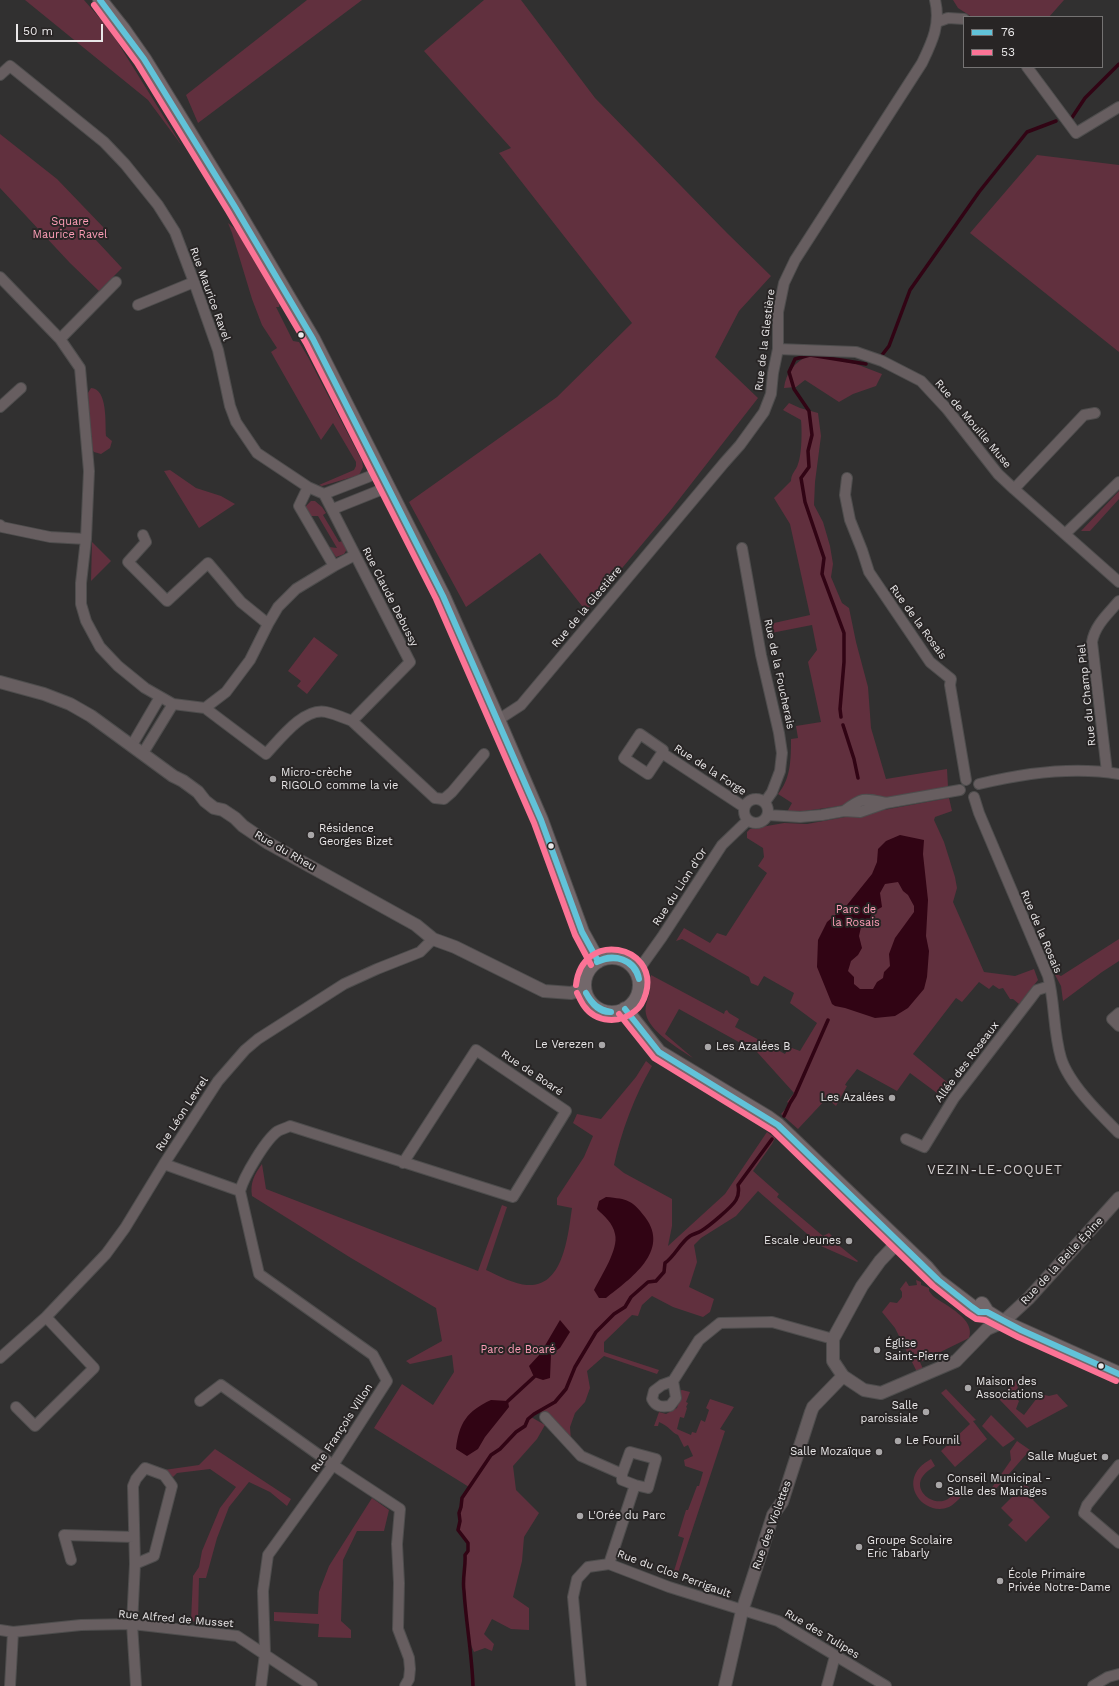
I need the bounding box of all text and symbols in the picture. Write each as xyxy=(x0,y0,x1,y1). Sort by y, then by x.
scale bar xyxy=(18,16,105,42)
legend xyxy=(963,16,1103,68)
text: 50 m xyxy=(23,24,53,38)
text: 76 xyxy=(1001,25,1015,39)
text: 53 xyxy=(1001,45,1015,59)
park label: Square Maurice Ravel xyxy=(33,215,107,241)
street label: Rue Maurice Ravel xyxy=(187,245,233,343)
street label: Rue de la Glestière xyxy=(752,288,778,392)
unlabelled marker xyxy=(296,330,306,340)
street label: Rue de Mouille Muse xyxy=(932,377,1014,471)
street label: Rue Claude Debussy xyxy=(359,545,421,649)
street label: Rue de la Glestière xyxy=(549,564,625,650)
street label: Rue de la Rosais xyxy=(887,582,949,662)
street label: Rue de la Foucherais xyxy=(761,618,797,730)
street label: Rue du Champ Piel xyxy=(1075,643,1099,747)
street label: Rue de la Forge xyxy=(671,742,749,798)
place label: Micro-crèche RIGOLO comme la vie xyxy=(281,766,398,792)
marker: Micro-crèche RIGOLO comme la vie xyxy=(268,774,278,784)
place label: Résidence Georges Bizet xyxy=(319,822,393,848)
street label: Rue du Rheu xyxy=(252,828,318,874)
marker: Résidence Georges Bizet xyxy=(306,830,316,840)
unlabelled marker xyxy=(546,841,556,851)
street label: Rue du Lion d'Or xyxy=(650,846,710,928)
street label: Rue de la Rosais xyxy=(1018,889,1064,975)
park label: Parc de la Rosais xyxy=(832,903,880,929)
street label: Allée des Roseaux xyxy=(932,1019,1002,1105)
place label: Le Verezen xyxy=(535,1038,594,1052)
marker: Le Verezen xyxy=(597,1040,607,1050)
place label: Les Azalées B xyxy=(716,1040,790,1054)
marker: Les Azalées B xyxy=(703,1042,713,1052)
street label: Rue de Boaré xyxy=(499,1047,565,1099)
street label: Rue Léon Levrel xyxy=(153,1074,211,1154)
place label: Les Azalées xyxy=(820,1091,884,1105)
marker: Les Azalées xyxy=(887,1093,897,1103)
district label: VEZIN-LE-COQUET xyxy=(927,1162,1063,1178)
street label: Rue de la Belle Épine xyxy=(1018,1215,1106,1307)
place label: Escale Jeunes xyxy=(764,1234,841,1248)
marker: Escale Jeunes xyxy=(844,1236,854,1246)
place label: Église Saint-Pierre xyxy=(885,1337,949,1363)
park label: Parc de Boaré xyxy=(481,1343,555,1357)
marker: Église Saint-Pierre xyxy=(872,1345,882,1355)
unlabelled marker xyxy=(1096,1361,1106,1371)
place label: Maison des Associations xyxy=(976,1375,1043,1401)
street label: Rue François Villon xyxy=(308,1381,376,1475)
marker: Maison des Associations xyxy=(963,1383,973,1393)
place label: Salle paroissiale xyxy=(861,1399,918,1425)
marker: Salle paroissiale xyxy=(921,1407,931,1417)
place label: Le Fournil xyxy=(906,1434,960,1448)
marker: Le Fournil xyxy=(893,1436,903,1446)
place label: Salle Mozaïque xyxy=(790,1445,871,1459)
marker: Salle Mozaïque xyxy=(874,1447,884,1457)
place label: Salle Muguet xyxy=(1027,1450,1097,1464)
marker: Salle Muguet xyxy=(1100,1452,1110,1462)
place label: Conseil Municipal - Salle des Mariages xyxy=(947,1472,1051,1498)
street label: Rue des Violettes xyxy=(750,1479,794,1571)
marker: Conseil Municipal - Salle des Mariages xyxy=(934,1480,944,1490)
place label: L'Orée du Parc xyxy=(588,1509,666,1523)
marker: L'Orée du Parc xyxy=(575,1511,585,1521)
place label: Groupe Scolaire Eric Tabarly xyxy=(867,1534,953,1560)
marker: Groupe Scolaire Eric Tabarly xyxy=(854,1542,864,1552)
street label: Rue du Clos Perrigault xyxy=(615,1547,733,1601)
place label: École Primaire Privée Notre-Dame xyxy=(1008,1568,1111,1594)
marker: École Primaire Privée Notre-Dame xyxy=(995,1576,1005,1586)
street label: Rue des Tulipes xyxy=(782,1606,862,1662)
street label: Rue Alfred de Musset xyxy=(118,1607,234,1631)

